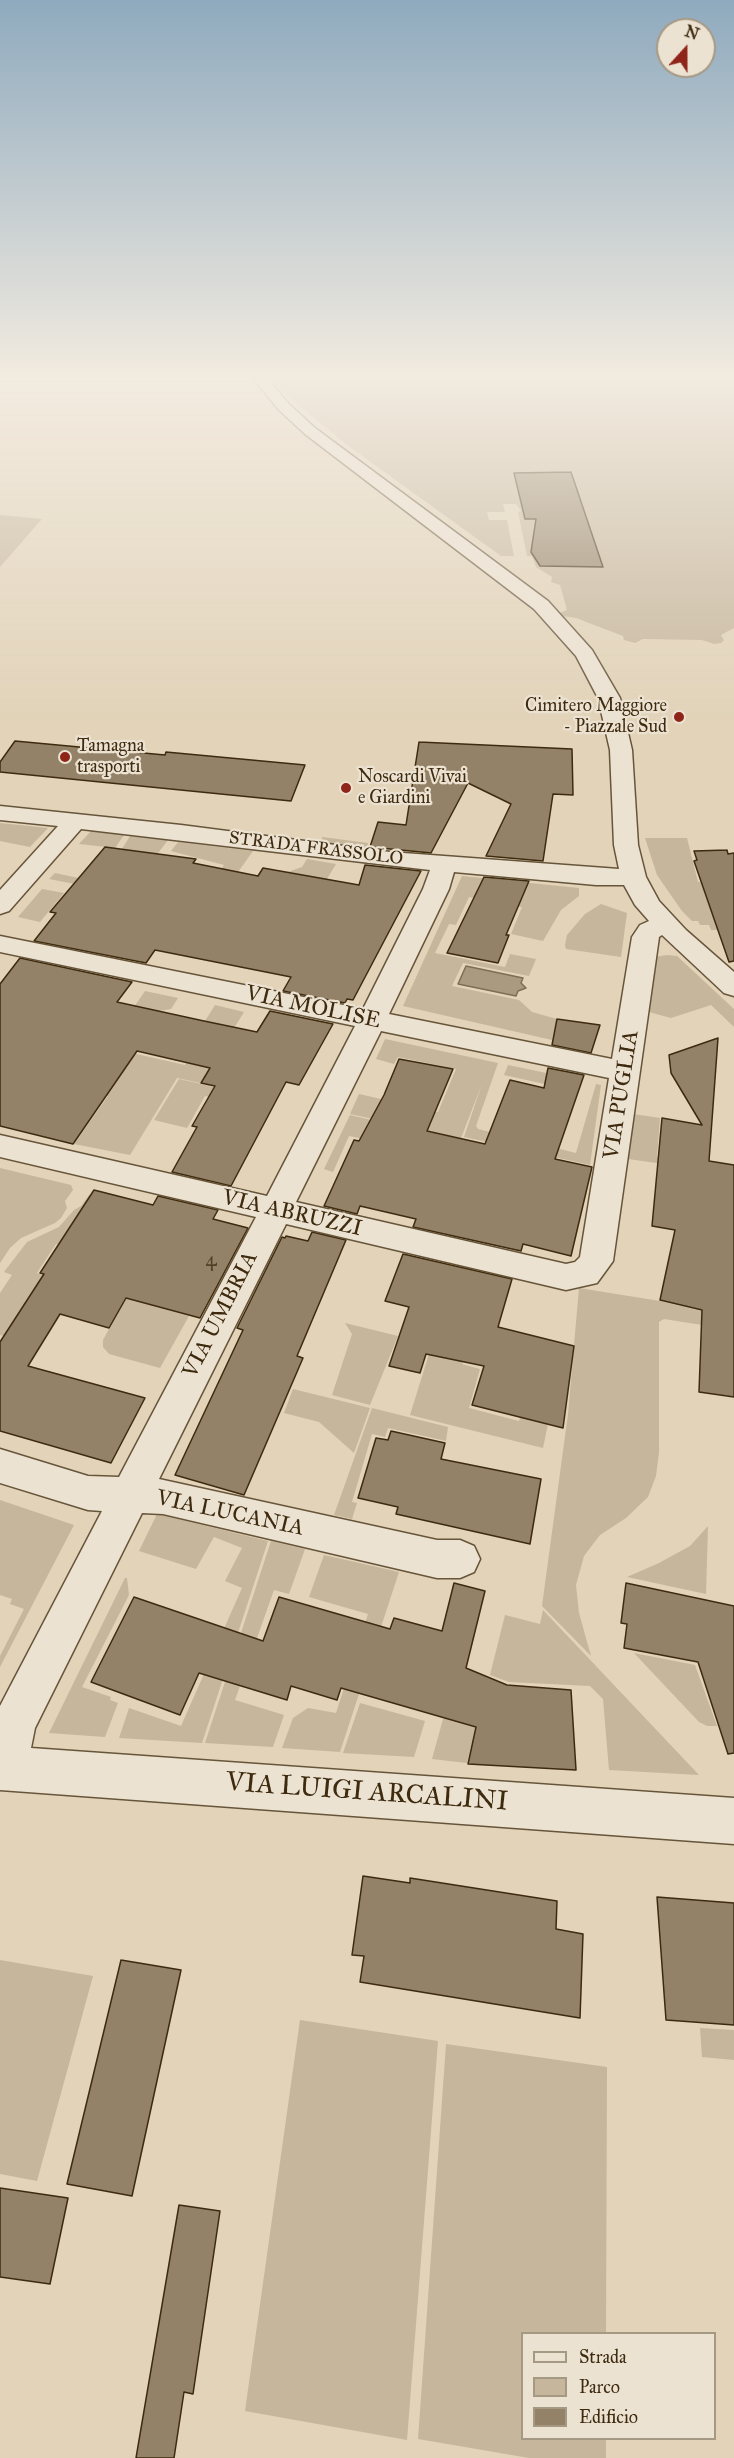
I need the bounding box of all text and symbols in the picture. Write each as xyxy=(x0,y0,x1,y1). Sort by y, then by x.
north arrow xyxy=(656,18,716,78)
text: N xyxy=(682,21,702,44)
place label: Cimitero Maggiore - Piazzale Sud xyxy=(525,696,667,738)
marker: Cimitero Maggiore - Piazzale Sud xyxy=(672,710,686,724)
place label: Tamagna trasporti xyxy=(77,736,144,778)
marker: Tamagna trasporti xyxy=(58,750,72,764)
place label: Noscardi Vivai e Giardini xyxy=(358,767,467,810)
marker: Noscardi Vivai e Giardini xyxy=(339,781,353,795)
street label: STRADA FRASSOLO xyxy=(228,828,404,870)
street label: VIA MOLISE xyxy=(243,981,383,1035)
street label: VIA PUGLIA xyxy=(599,1028,645,1162)
street label: VIA ABRUZZI xyxy=(220,1185,364,1243)
street label: VIA UMBRIA xyxy=(178,1247,264,1383)
house number: 4 xyxy=(205,1249,217,1273)
street label: VIA LUCANIA xyxy=(154,1486,306,1542)
street label: VIA LUIGI ARCALINI xyxy=(225,1767,509,1819)
legend xyxy=(521,2332,716,2440)
text: Strada xyxy=(579,2346,627,2368)
text: Parco xyxy=(579,2376,620,2398)
text: Edificio xyxy=(579,2406,638,2428)

